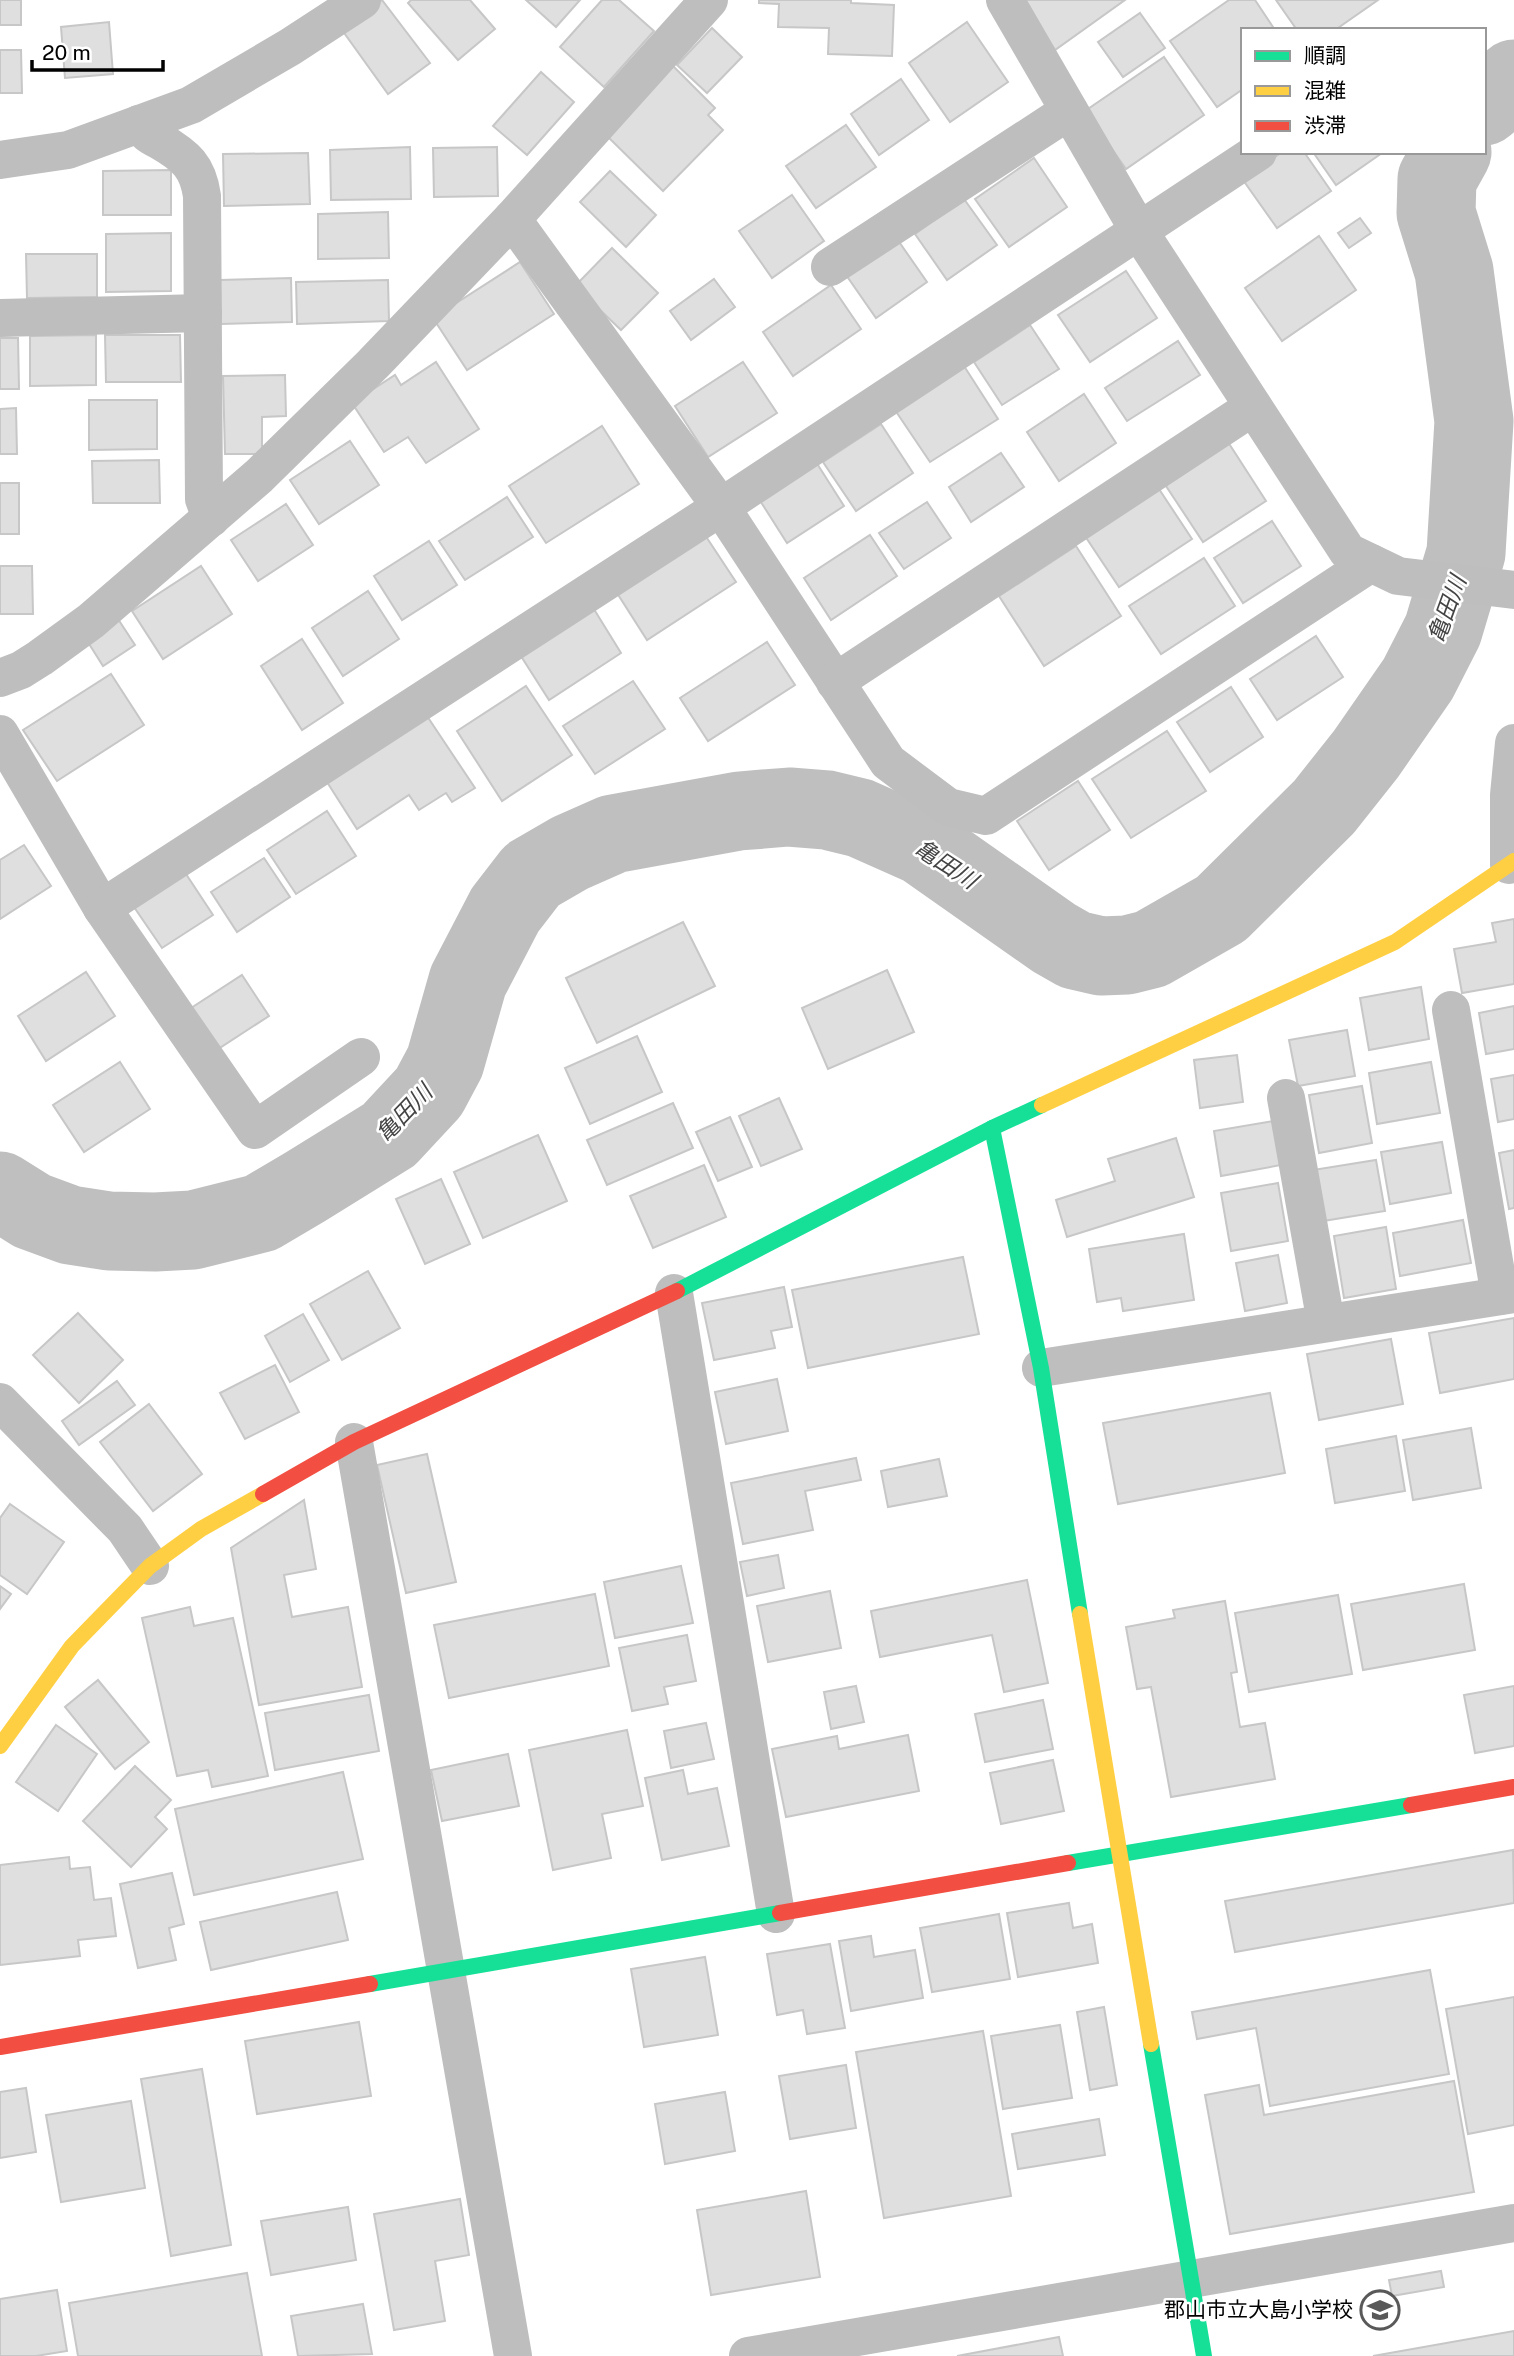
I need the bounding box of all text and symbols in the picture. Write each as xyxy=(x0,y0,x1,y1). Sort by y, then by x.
scale bar xyxy=(32,28,163,72)
legend xyxy=(1241,28,1486,154)
text: 20 m xyxy=(42,40,91,65)
text: 順調 xyxy=(1304,43,1346,68)
text: 混雑 xyxy=(1304,78,1346,103)
text: 渋滞 xyxy=(1304,113,1346,138)
water label: 亀田川 xyxy=(1422,569,1472,646)
water label: 亀田川 xyxy=(910,833,985,895)
water label: 亀田川 xyxy=(370,1076,439,1147)
school or university icon: 郡山市立大島小学校 xyxy=(1359,2289,1401,2331)
place label: 郡山市立大島小学校 xyxy=(1164,2297,1353,2322)

